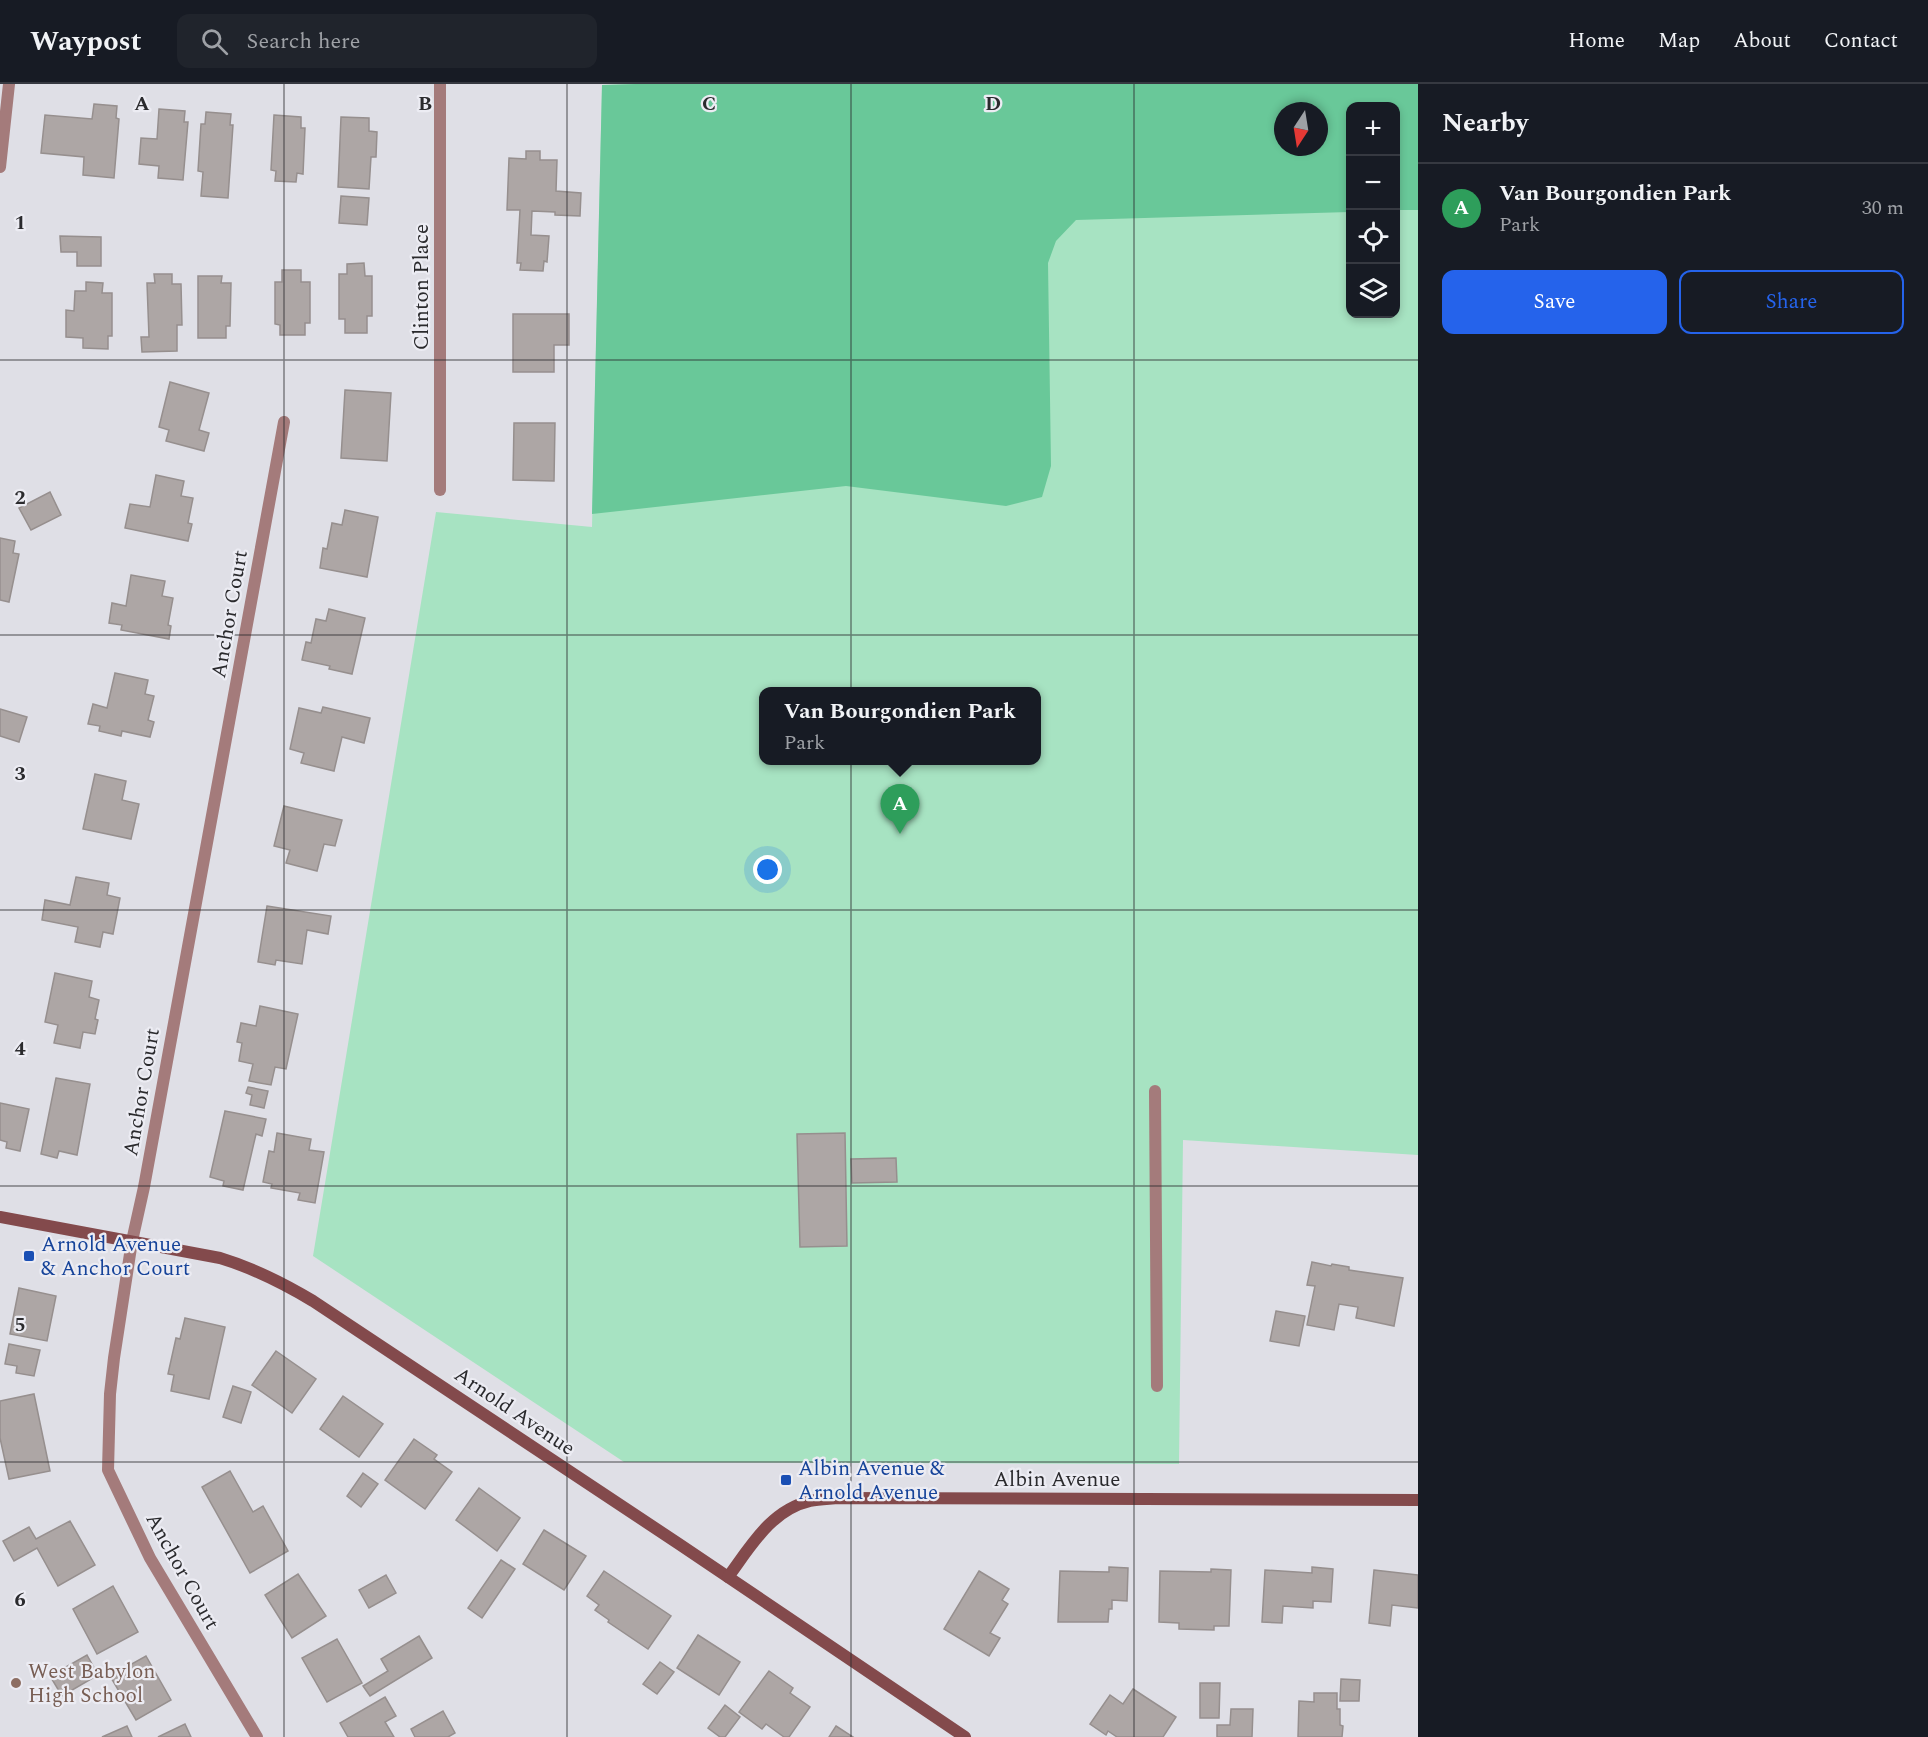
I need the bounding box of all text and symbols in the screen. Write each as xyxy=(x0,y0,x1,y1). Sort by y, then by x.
search box xyxy=(177,14,597,68)
text: Waypost xyxy=(30,20,141,63)
icon: search xyxy=(198,25,231,58)
text: Search here xyxy=(246,25,361,58)
text: Home xyxy=(1568,25,1625,57)
text: Map xyxy=(1658,25,1700,57)
text: About xyxy=(1733,25,1791,57)
text: Contact xyxy=(1824,25,1898,57)
text: A xyxy=(134,89,150,119)
text: B xyxy=(418,89,432,119)
text: C xyxy=(702,89,716,119)
text: D xyxy=(985,89,1001,119)
north arrow xyxy=(1274,102,1328,156)
map controls xyxy=(1346,102,1400,318)
button: + xyxy=(1346,102,1400,156)
text: Nearby xyxy=(1442,103,1528,143)
button: − xyxy=(1346,156,1400,210)
text: Van Bourgondien Park xyxy=(1499,177,1731,210)
text: A xyxy=(1454,193,1469,223)
text: 30 m xyxy=(1862,193,1904,223)
text: 1 xyxy=(14,208,26,238)
button: locate xyxy=(1346,210,1400,264)
text: Park xyxy=(1499,210,1540,240)
street label: Clinton Place xyxy=(406,224,438,350)
button: layers xyxy=(1346,264,1400,318)
button: Save xyxy=(1442,270,1667,334)
button: Share xyxy=(1679,270,1904,334)
text: 2 xyxy=(14,483,26,513)
street label: Anchor Court xyxy=(203,548,257,681)
popup xyxy=(759,687,1041,765)
text: Van Bourgondien Park xyxy=(784,695,1016,728)
text: Park xyxy=(784,728,825,758)
text: 3 xyxy=(14,759,26,789)
pin: A xyxy=(880,784,920,834)
your location xyxy=(753,855,782,884)
street label: Anchor Court xyxy=(115,1026,169,1159)
text: 4 xyxy=(14,1034,26,1064)
place label: Arnold Avenue & Anchor Court xyxy=(41,1229,190,1285)
marker: Arnold Avenue & Anchor Court xyxy=(22,1249,36,1263)
text: 5 xyxy=(14,1310,26,1340)
street label: Arnold Avenue xyxy=(447,1359,581,1464)
place label: Albin Avenue & Arnold Avenue xyxy=(798,1453,945,1509)
street label: Albin Avenue xyxy=(994,1464,1120,1496)
marker: Albin Avenue & Arnold Avenue xyxy=(779,1473,793,1487)
street label: Anchor Court xyxy=(137,1507,227,1636)
text: 6 xyxy=(14,1585,26,1615)
place label: West Babylon High School xyxy=(28,1656,155,1712)
marker: West Babylon High School xyxy=(9,1676,23,1690)

